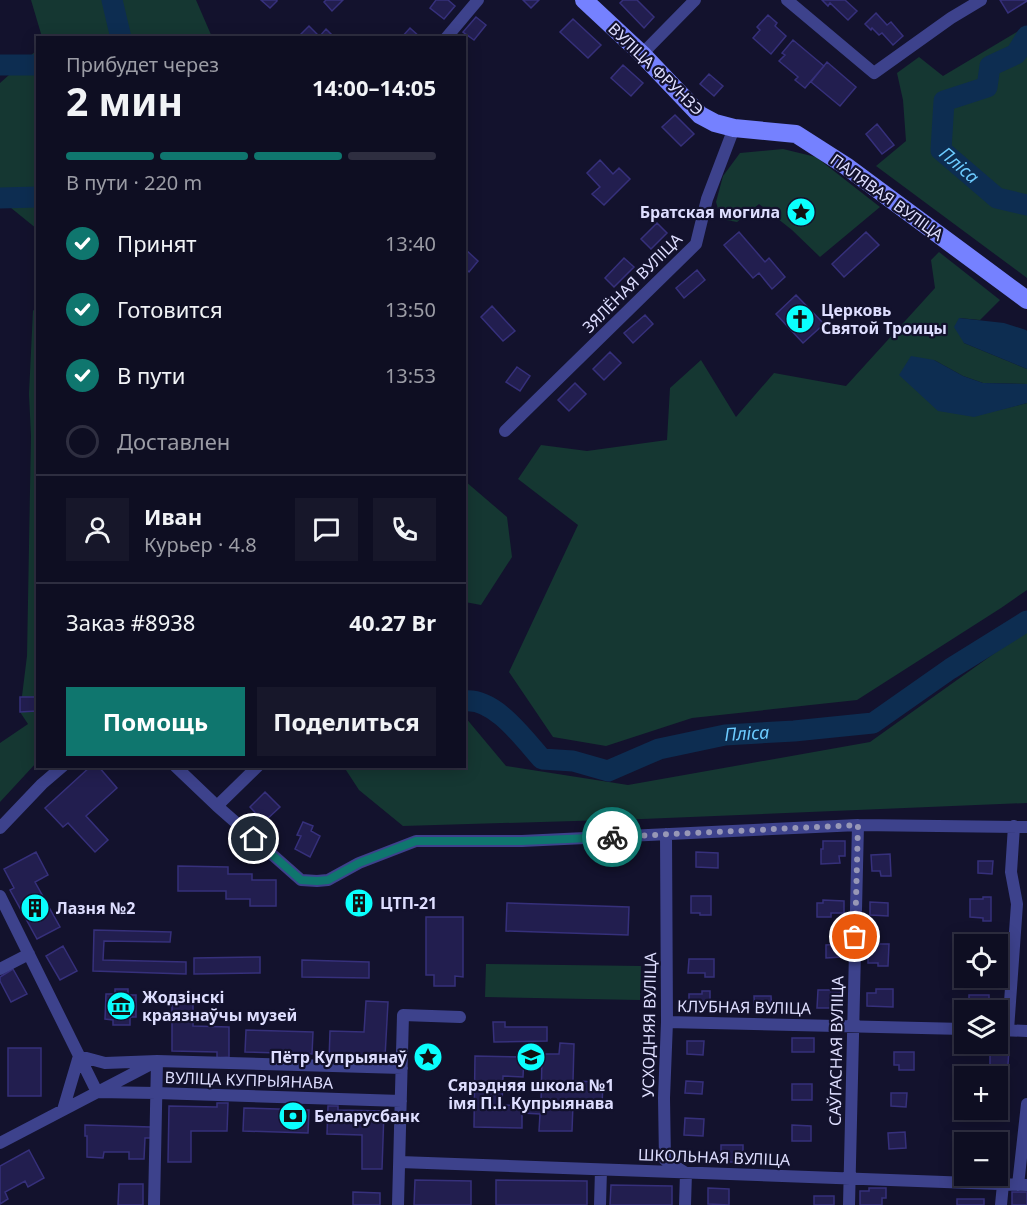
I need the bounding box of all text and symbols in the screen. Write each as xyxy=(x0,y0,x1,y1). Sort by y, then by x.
street label: ВУЛІЦА ФРУНЗЭ xyxy=(604,18,708,120)
text: Прибудет через xyxy=(66,51,219,78)
text: 14:00–14:05 xyxy=(312,72,436,102)
text: 2 мин xyxy=(66,74,183,127)
water label: Пліса xyxy=(935,141,985,188)
street label: ПАЛЯВАЯ ВУЛІЦА xyxy=(826,148,949,246)
text: В пути · 220 m xyxy=(66,169,202,196)
place icon: Братская могила xyxy=(785,196,817,228)
place label: Братская могила xyxy=(640,201,780,223)
icon: check xyxy=(66,227,99,260)
text: Принят xyxy=(117,228,197,258)
street label: ЗЯЛЁНАЯ ВУЛІЦА xyxy=(577,228,687,338)
text: 13:40 xyxy=(385,230,436,257)
icon: check xyxy=(66,293,99,326)
text: Готовится xyxy=(117,294,223,324)
text: 13:50 xyxy=(385,296,436,323)
place label: Церковь Святой Троицы xyxy=(821,299,947,339)
church icon: Церковь Святой Троицы xyxy=(784,303,816,335)
icon: check xyxy=(66,359,99,392)
text: В пути xyxy=(117,360,185,390)
text: 13:53 xyxy=(385,362,436,389)
text: Доставлен xyxy=(117,426,230,456)
button: person xyxy=(66,498,129,561)
button: chat xyxy=(295,498,358,561)
button: phone xyxy=(373,498,436,561)
text: Иван xyxy=(144,501,202,531)
text: Курьер · 4.8 xyxy=(144,531,257,558)
text: Заказ #8938 xyxy=(66,607,195,637)
text: 40.27 Br xyxy=(349,607,436,637)
button: Помощь xyxy=(66,687,245,756)
button: Поделиться xyxy=(257,687,436,756)
water label: Пліса xyxy=(724,719,770,746)
courier xyxy=(582,807,642,867)
pin xyxy=(228,813,279,864)
icon: bike xyxy=(596,821,629,854)
icon: home xyxy=(237,822,270,855)
building icon: ЦТП-21 xyxy=(343,887,375,919)
building icon: Лазня №2 xyxy=(19,892,51,924)
place label: ЦТП-21 xyxy=(380,892,437,914)
place label: Лазня №2 xyxy=(56,897,135,919)
pin xyxy=(829,911,880,962)
icon: bag xyxy=(838,920,871,953)
map controls xyxy=(954,934,1008,1186)
button: locate xyxy=(954,934,1008,988)
street label: УСХОДНЯЯ ВУЛІЦА xyxy=(637,951,661,1098)
street label: САЎГАСНАЯ ВУЛІЦА xyxy=(824,975,848,1126)
place label: Жодзінскі краязнаўчы музей xyxy=(142,986,297,1026)
museum icon: Жодзінскі краязнаўчы музей xyxy=(105,990,137,1022)
street label: КЛУБНАЯ ВУЛІЦА xyxy=(677,995,812,1019)
button: layers xyxy=(954,1000,1008,1054)
place icon: Пётр Купрыянаў xyxy=(412,1041,444,1073)
school or university icon: Сярэдняя школа №1 імя П.І. Купрыянава xyxy=(515,1041,547,1073)
place label: Пётр Купрыянаў xyxy=(270,1046,408,1068)
street label: ВУЛІЦА КУПРЫЯНАВА xyxy=(164,1066,334,1094)
button: + xyxy=(954,1066,1008,1120)
place label: Сярэдняя школа №1 імя П.І. Купрыянава xyxy=(448,1074,614,1114)
bank icon: Беларусбанк xyxy=(277,1100,309,1132)
place label: Беларусбанк xyxy=(314,1105,420,1127)
button: − xyxy=(954,1132,1008,1186)
street label: ШКОЛЬНАЯ ВУЛІЦА xyxy=(638,1143,791,1171)

